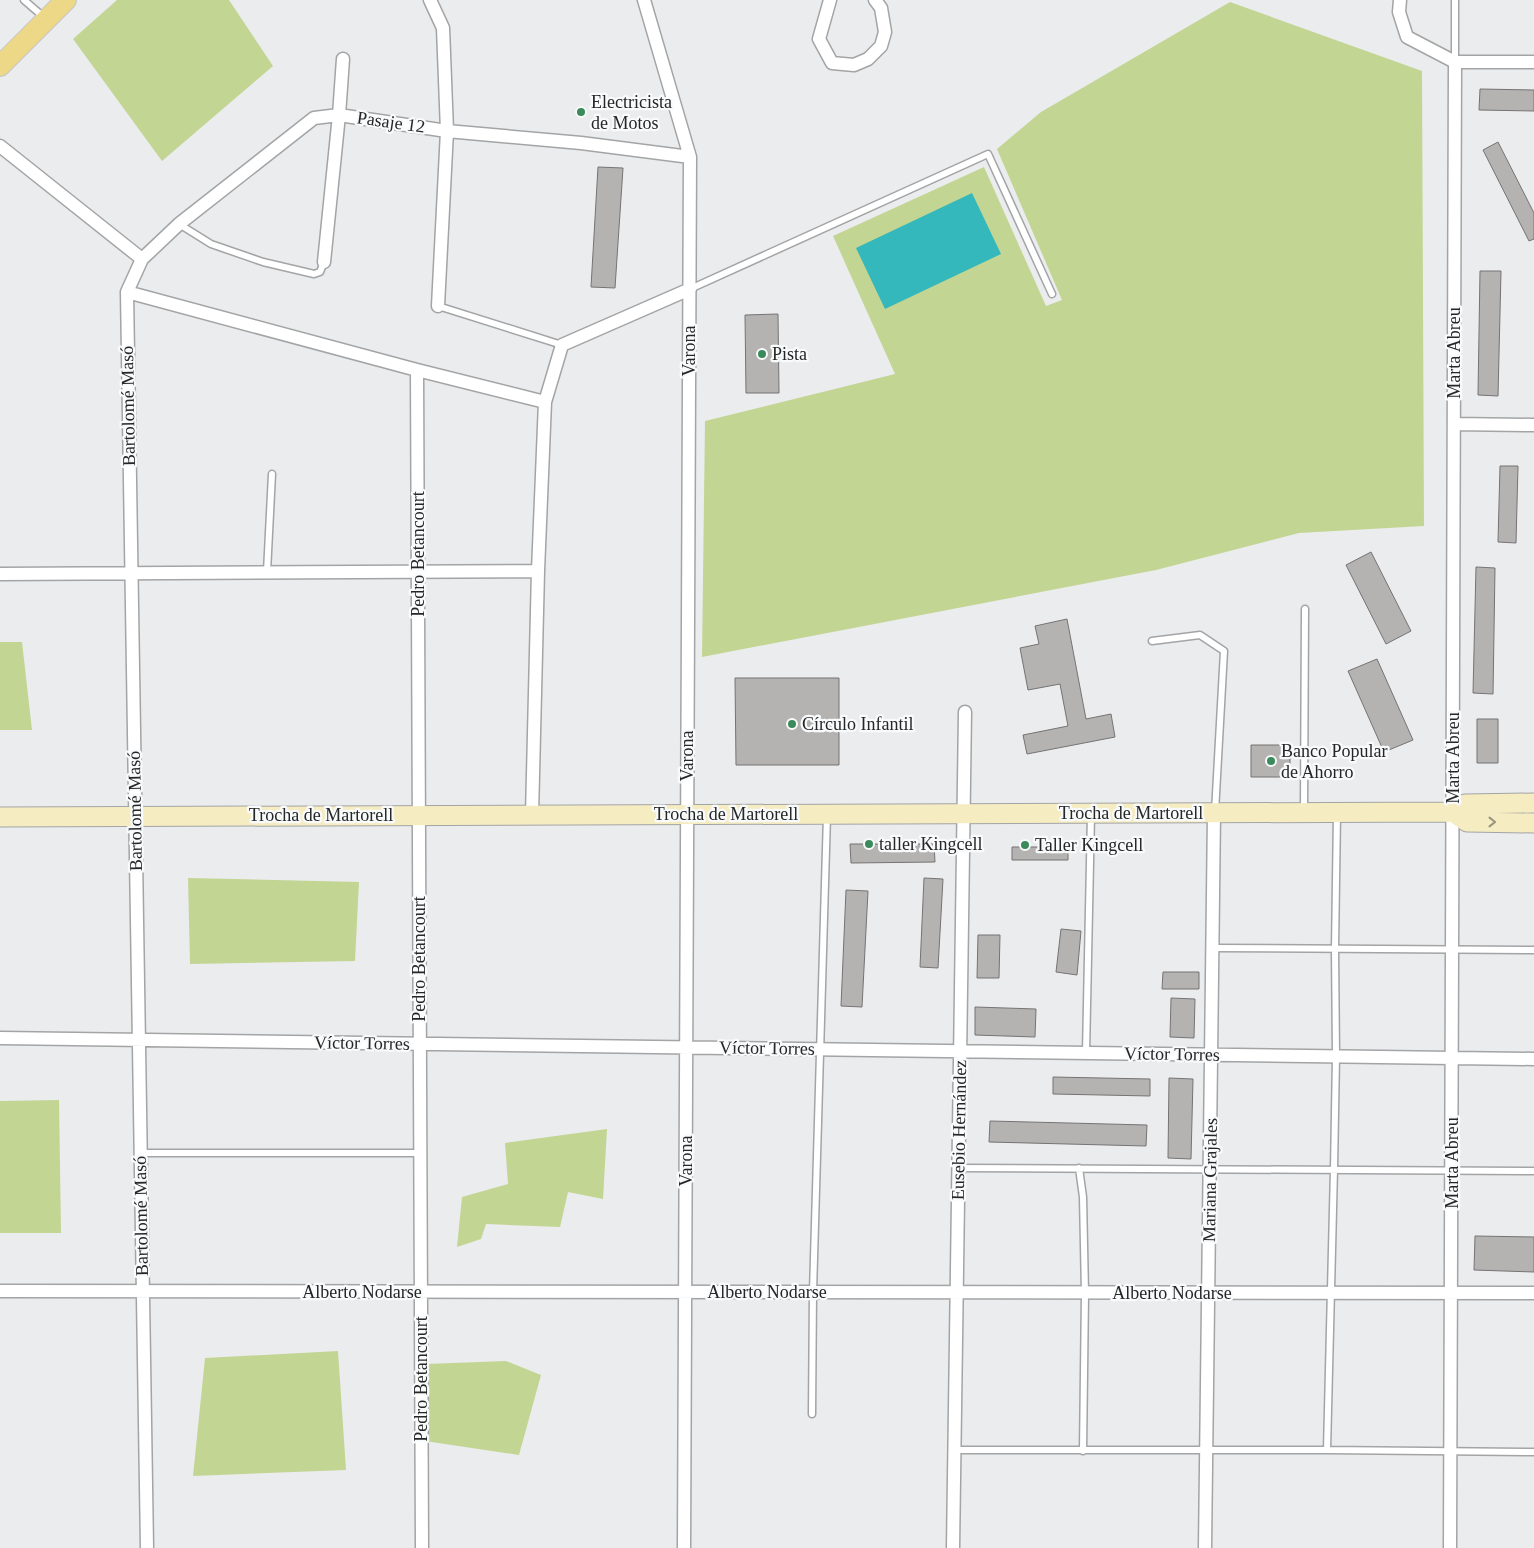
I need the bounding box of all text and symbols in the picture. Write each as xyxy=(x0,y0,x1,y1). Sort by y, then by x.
place label: Electricista de Motos xyxy=(591,92,672,133)
marker: Electricista de Motos xyxy=(575,106,587,118)
street label: Pasaje 12 xyxy=(356,107,426,137)
street label: Marta Abreu xyxy=(1444,307,1464,399)
street label: Varona xyxy=(679,326,699,376)
place label: Pista xyxy=(772,344,807,364)
street label: Bartolomé Masó xyxy=(117,346,139,466)
marker: Pista xyxy=(756,348,768,360)
street label: Pedro Betancourt xyxy=(408,491,428,617)
street label: Marta Abreu xyxy=(1443,712,1463,804)
place label: Círculo Infantil xyxy=(802,714,913,734)
marker: Círculo Infantil xyxy=(786,718,798,730)
street label: Varona xyxy=(677,731,697,781)
place label: Banco Popular de Ahorro xyxy=(1281,741,1387,782)
street label: Bartolomé Masó xyxy=(124,751,146,871)
marker: Banco Popular de Ahorro xyxy=(1265,755,1277,767)
street label: Trocha de Martorell xyxy=(1059,803,1203,823)
street label: Trocha de Martorell xyxy=(654,804,798,824)
street label: Trocha de Martorell xyxy=(249,805,393,825)
one-way arrow xyxy=(1488,817,1496,827)
place label: taller Kingcell xyxy=(879,834,982,854)
place label: Taller Kingcell xyxy=(1035,835,1143,855)
marker: taller Kingcell xyxy=(863,838,875,850)
marker: Taller Kingcell xyxy=(1019,839,1031,851)
street label: Pedro Betancourt xyxy=(409,896,429,1022)
street label: Víctor Torres xyxy=(314,1032,410,1054)
street label: Víctor Torres xyxy=(719,1037,815,1059)
street label: Víctor Torres xyxy=(1124,1043,1220,1065)
street label: Eusebio Hernández xyxy=(948,1060,970,1200)
street label: Marta Abreu xyxy=(1442,1117,1462,1209)
street label: Mariana Grajales xyxy=(1199,1118,1221,1242)
street label: Varona xyxy=(676,1136,696,1186)
street label: Bartolomé Masó xyxy=(130,1156,152,1276)
street label: Alberto Nodarse xyxy=(302,1282,422,1302)
street label: Alberto Nodarse xyxy=(707,1282,827,1302)
street label: Alberto Nodarse xyxy=(1112,1283,1232,1303)
street label: Pedro Betancourt xyxy=(411,1316,431,1442)

